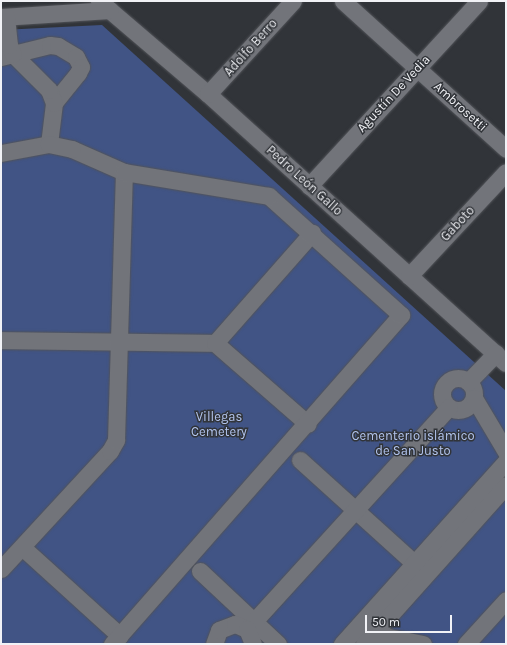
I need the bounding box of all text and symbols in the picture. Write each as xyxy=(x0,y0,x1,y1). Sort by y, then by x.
street label: Adolfo Berro xyxy=(221,16,281,80)
street label: Agustín De Vedia xyxy=(354,52,434,136)
street label: Ambrosetti xyxy=(430,79,490,135)
street label: Pedro León Gallo xyxy=(263,143,345,219)
street label: Gaboto xyxy=(438,203,478,245)
park label: Villegas Cemetery xyxy=(191,410,247,441)
park label: Cementerio islámico de San Justo xyxy=(351,429,475,460)
scale bar xyxy=(367,607,454,633)
text: 50 m xyxy=(372,615,400,629)

